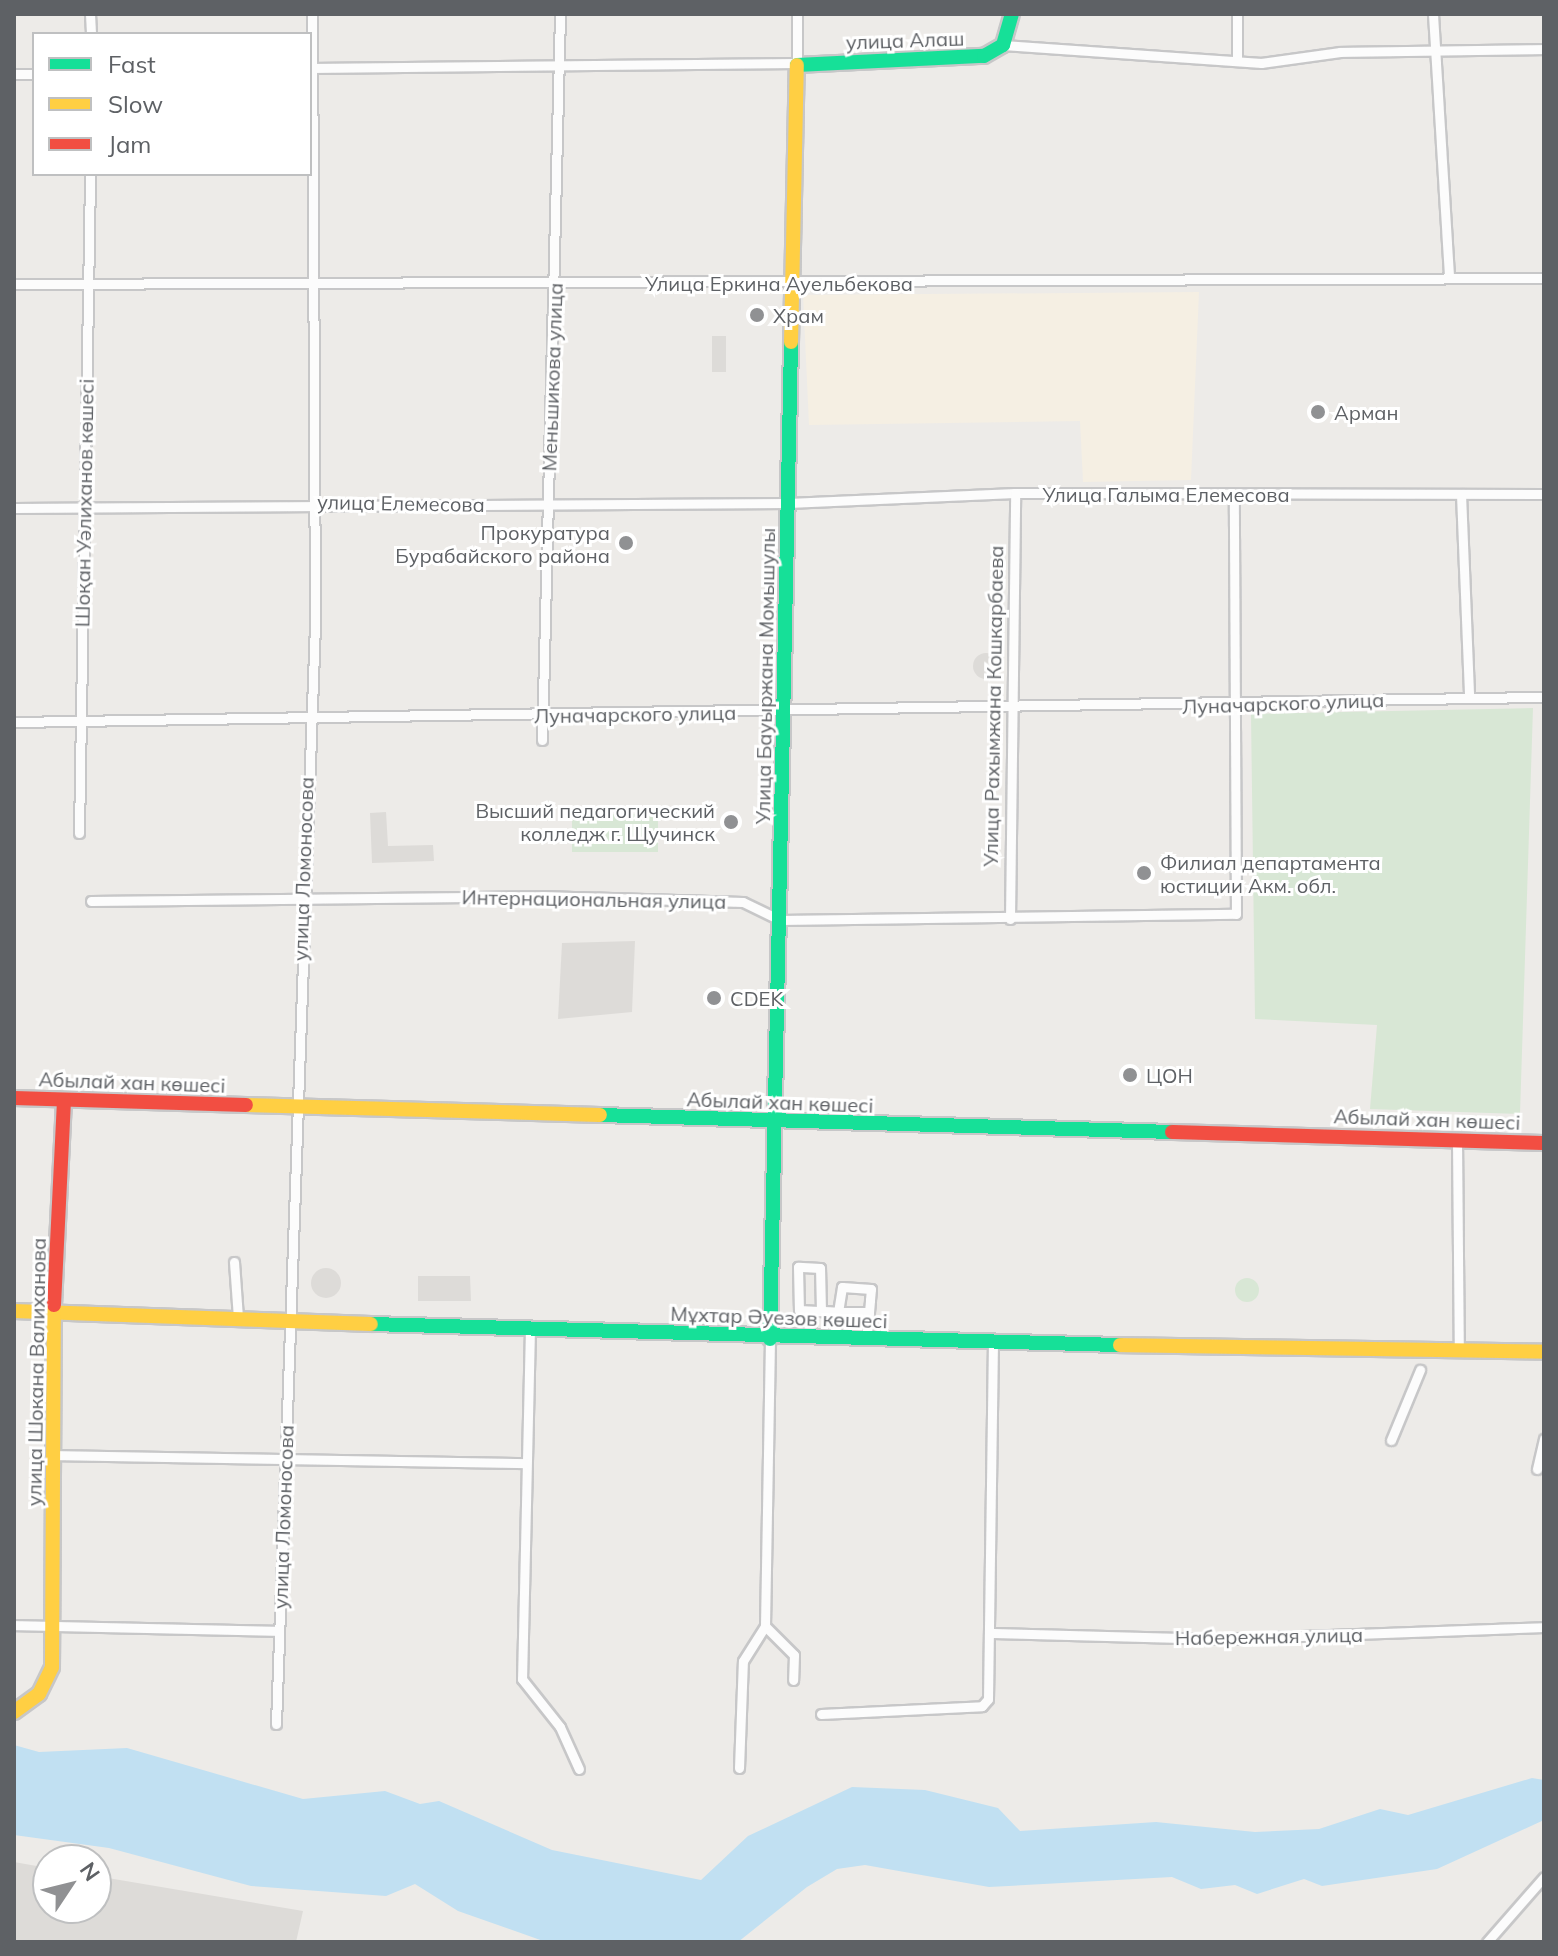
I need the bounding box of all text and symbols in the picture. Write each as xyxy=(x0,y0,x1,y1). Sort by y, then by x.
street label: улица Алаш xyxy=(845,26,965,54)
legend xyxy=(32,32,312,176)
text: Fast xyxy=(108,49,156,79)
text: Slow xyxy=(108,89,163,119)
text: Jam xyxy=(108,129,151,159)
street label: Улица Еркина Ауельбекова xyxy=(645,271,913,295)
street label: Меньшикова улица xyxy=(537,282,567,472)
place label: Храм xyxy=(773,303,824,327)
marker: Храм xyxy=(748,306,766,324)
street label: Шоқан Уәлиханов көшесі xyxy=(70,379,98,627)
place label: Арман xyxy=(1334,400,1399,424)
marker: Арман xyxy=(1309,403,1327,421)
street label: Улица Галыма Елемесова xyxy=(1042,482,1290,506)
street label: улица Елемесова xyxy=(317,490,485,516)
place label: Прокуратура Бурабайского района xyxy=(395,520,610,567)
street label: Улица Бауыржана Момышулы xyxy=(750,528,780,824)
marker: Прокуратура Бурабайского района xyxy=(617,534,635,552)
street label: Улица Рахымжана Кошкарбаева xyxy=(978,545,1008,867)
street label: Луначарского улица xyxy=(1181,687,1385,719)
street label: Луначарского улица xyxy=(534,700,736,728)
street label: улица Ломоносова xyxy=(288,777,318,961)
place label: Высший педагогический колледж г. Щучинск xyxy=(475,798,715,845)
marker: Высший педагогический колледж г. Щучинск xyxy=(722,813,740,831)
place label: Филиал департамента юстиции Акм. обл. xyxy=(1160,850,1381,897)
marker: Филиал департамента юстиции Акм. обл. xyxy=(1135,864,1153,882)
street label: Интернациональная улица xyxy=(461,885,727,913)
place label: CDEK xyxy=(730,986,783,1010)
marker: CDEK xyxy=(705,989,723,1007)
place label: ЦОН xyxy=(1146,1063,1193,1087)
marker: ЦОН xyxy=(1121,1066,1139,1084)
street label: Абылай хан көшесі xyxy=(38,1067,226,1097)
street label: Абылай хан көшесі xyxy=(686,1087,874,1117)
street label: Абылай хан көшесі xyxy=(1333,1104,1521,1134)
street label: улица Шокана Валиханова xyxy=(22,1238,50,1506)
street label: Мұхтар Әуезов көшесі xyxy=(670,1301,888,1333)
street label: улица Ломоносова xyxy=(268,1425,298,1609)
street label: Набережная улица xyxy=(1175,1622,1363,1650)
north arrow xyxy=(32,1844,112,1924)
text: N xyxy=(74,1857,106,1886)

